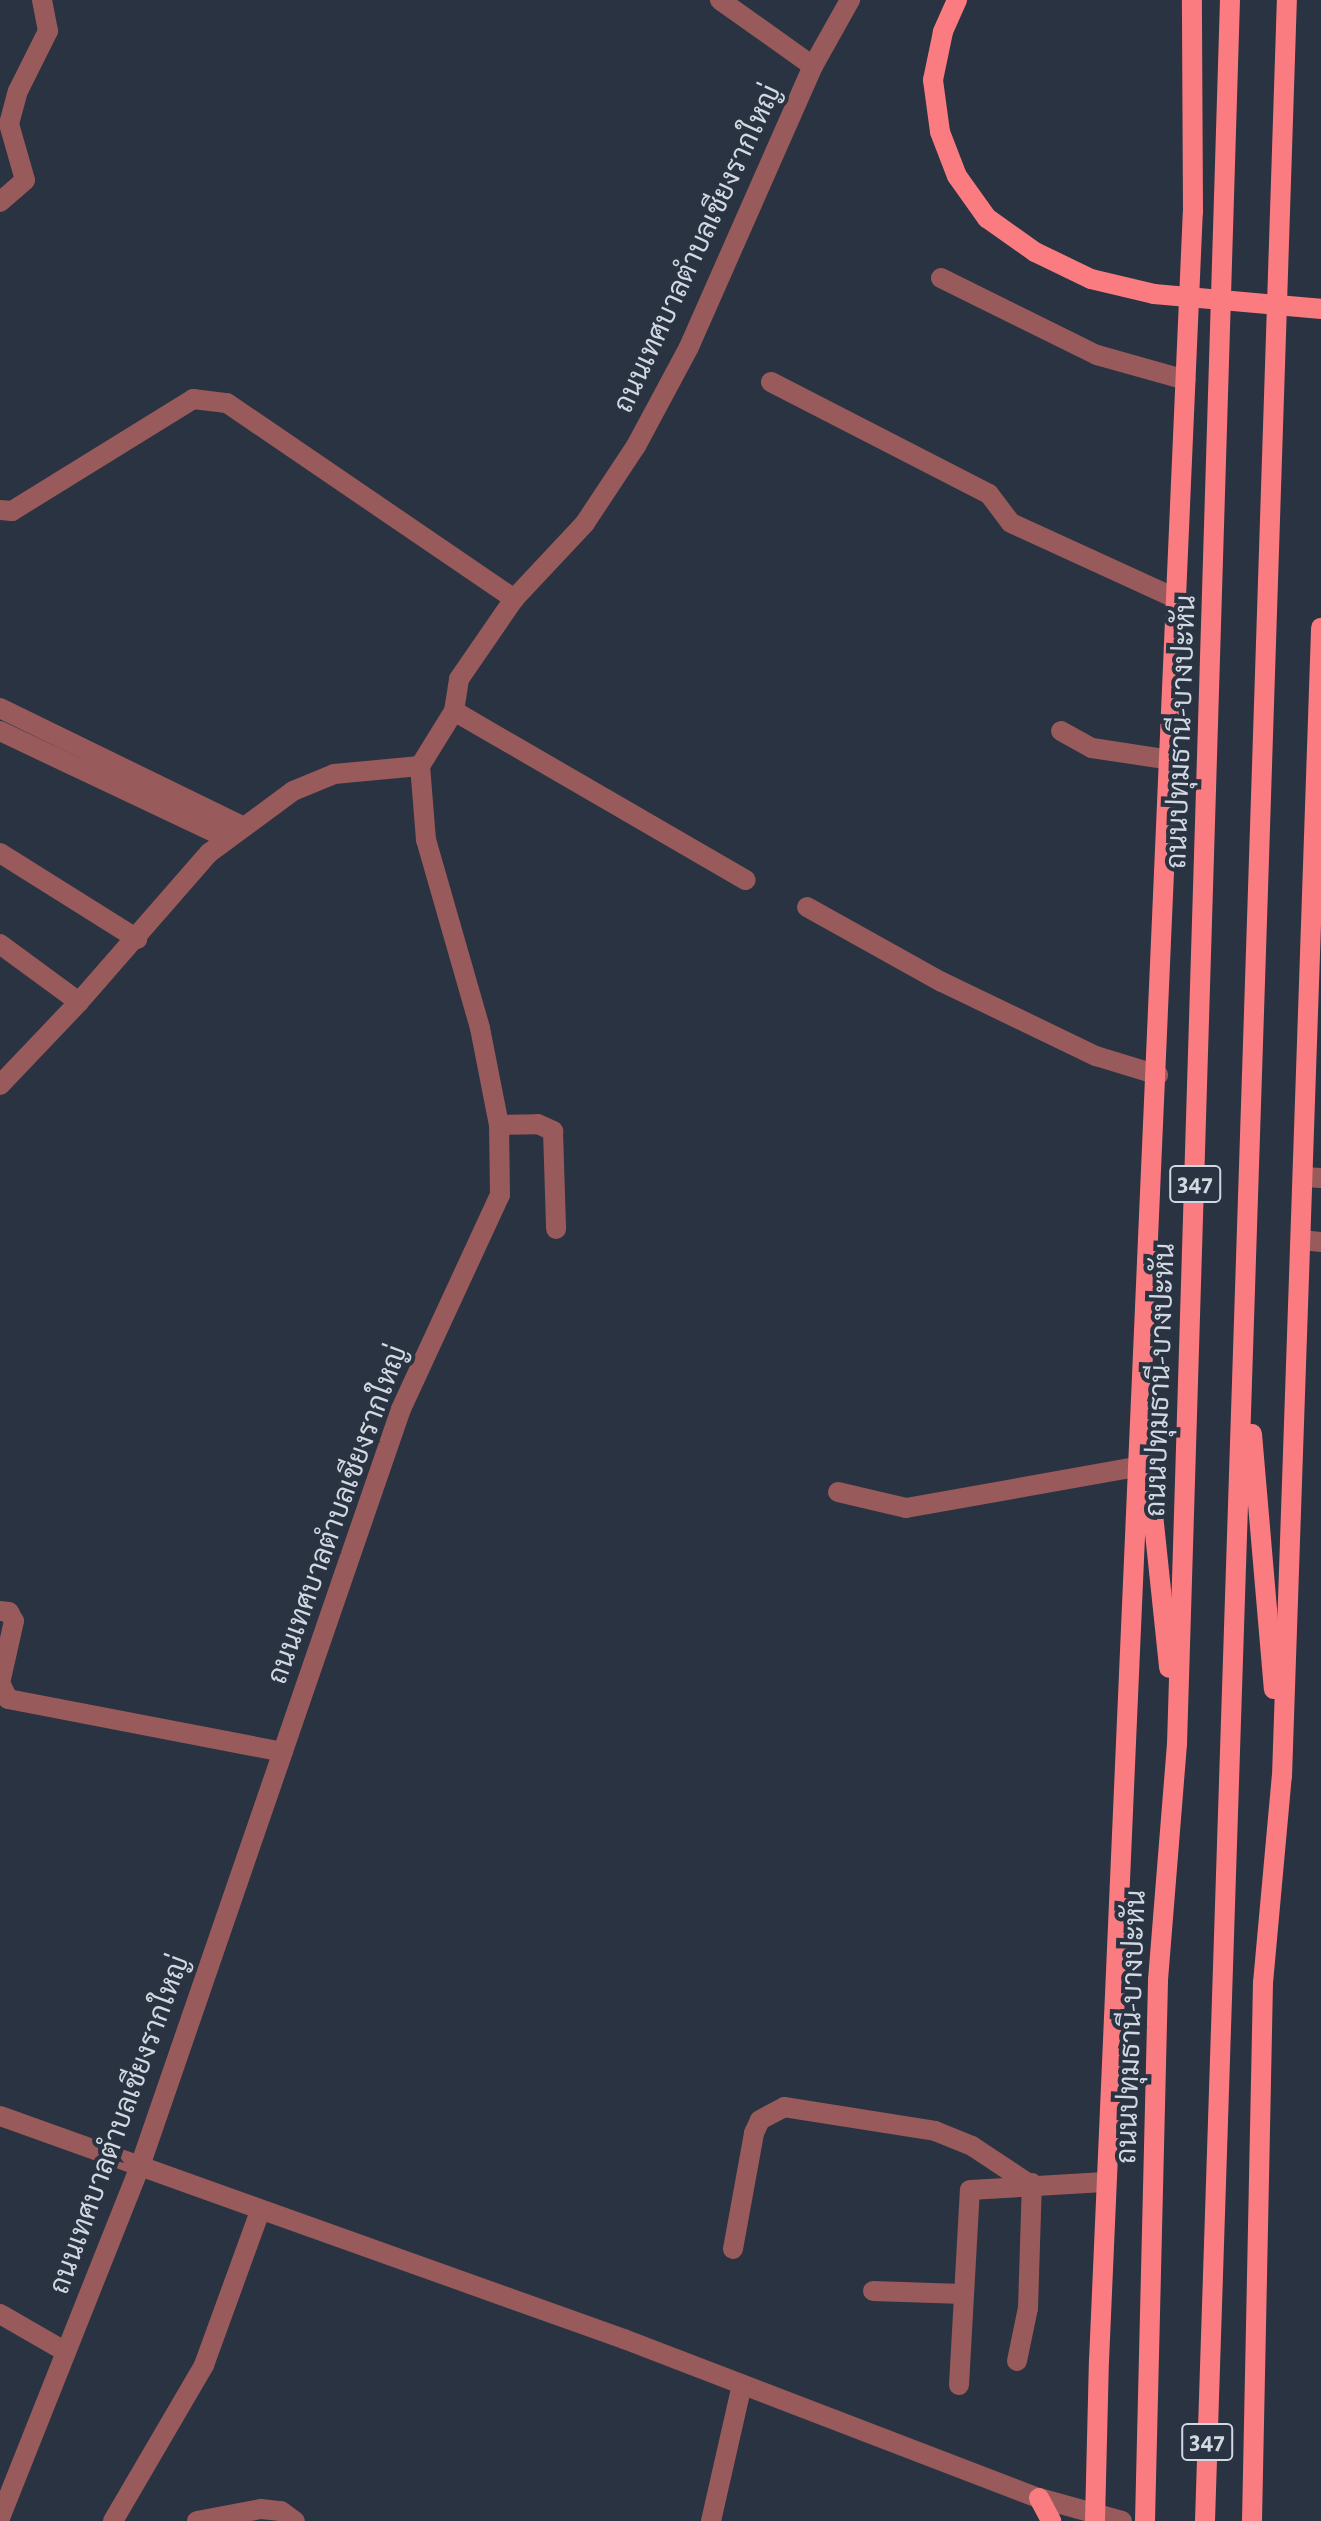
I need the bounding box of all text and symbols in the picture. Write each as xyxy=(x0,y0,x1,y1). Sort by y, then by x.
street label: ถนนเทศบาลตำบลเชียงรากใหญ่ xyxy=(607,80,789,418)
street label: ถนนปทุมธานี-บางปะหัน xyxy=(1160,594,1204,870)
road number: 347 xyxy=(1169,1162,1221,1206)
street label: ถนนปทุมธานี-บางปะหัน xyxy=(1139,1242,1183,1518)
street label: ถนนเทศบาลตำบลเชียงรากใหญ่ xyxy=(261,1341,415,1689)
street label: ถนนปทุมธานี-บางปะหัน xyxy=(1110,1889,1154,2165)
street label: ถนนเทศบาลตำบลเชียงรากใหญ่ xyxy=(43,1951,197,2299)
road number: 347 xyxy=(1181,2420,1233,2464)

